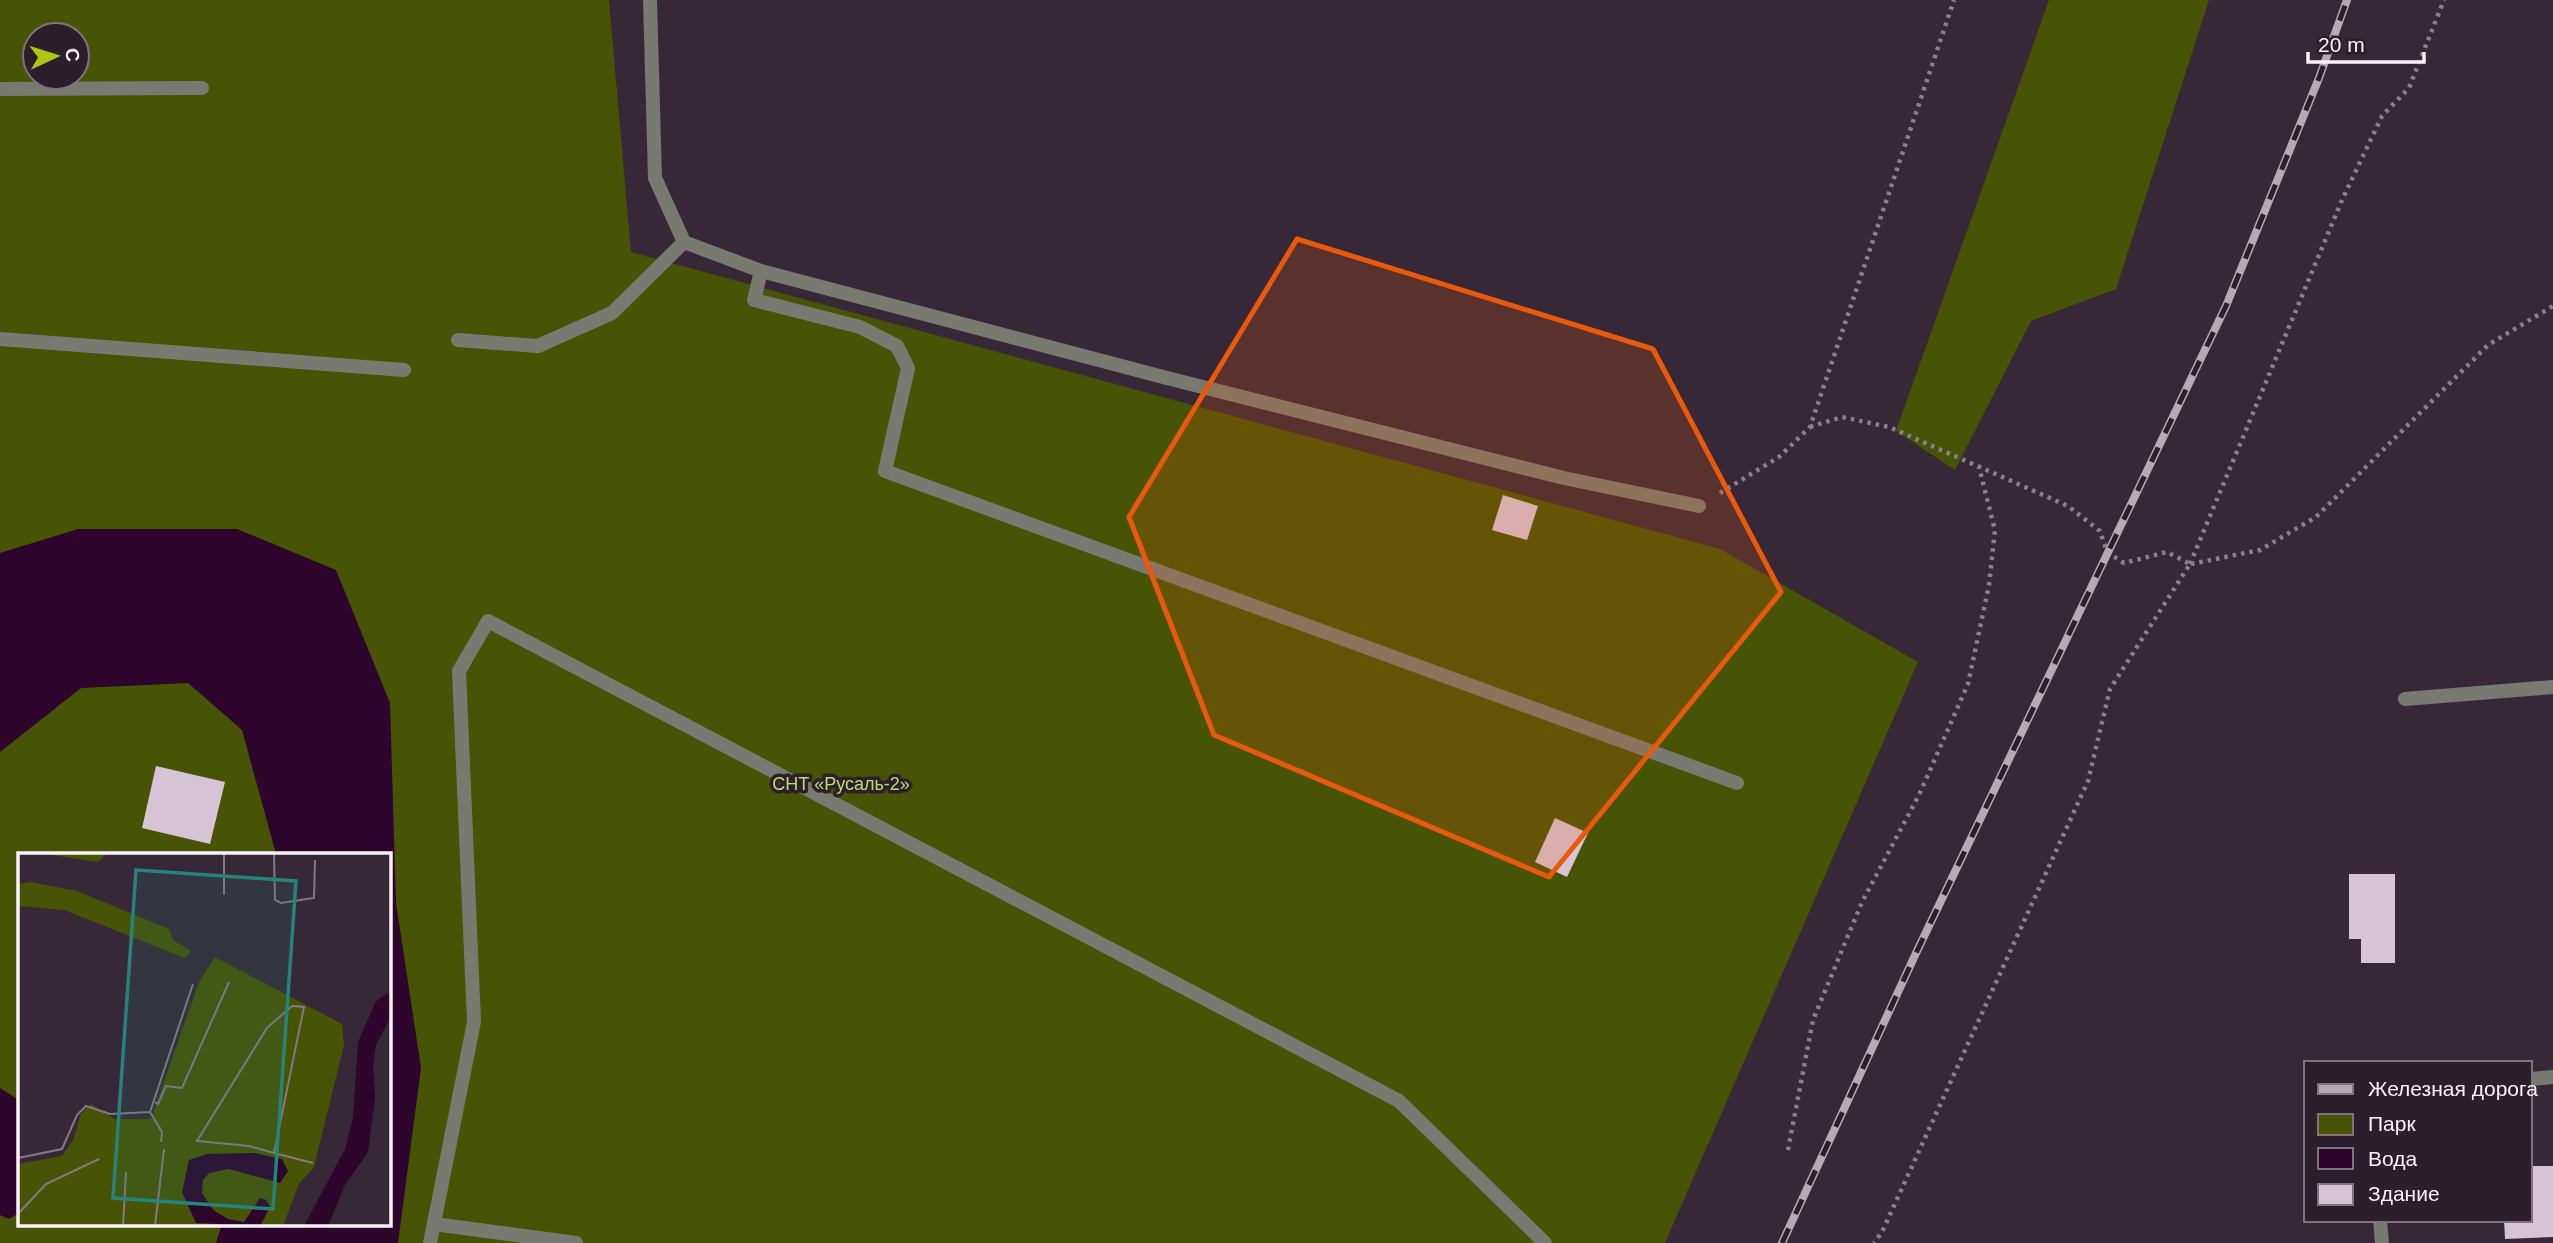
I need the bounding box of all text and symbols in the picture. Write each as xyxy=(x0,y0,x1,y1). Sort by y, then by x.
north arrow xyxy=(21,21,91,91)
scale bar xyxy=(2308,21,2424,65)
text: 20 m xyxy=(2318,33,2365,56)
text: С xyxy=(62,47,83,63)
park label: СНТ «Русаль-2» xyxy=(772,774,910,794)
inset map xyxy=(18,853,390,1226)
legend xyxy=(2304,1061,2532,1222)
text: Железная дорога xyxy=(2368,1077,2538,1100)
text: Парк xyxy=(2368,1112,2416,1135)
text: Вода xyxy=(2368,1147,2417,1170)
text: Здание xyxy=(2368,1182,2440,1205)

